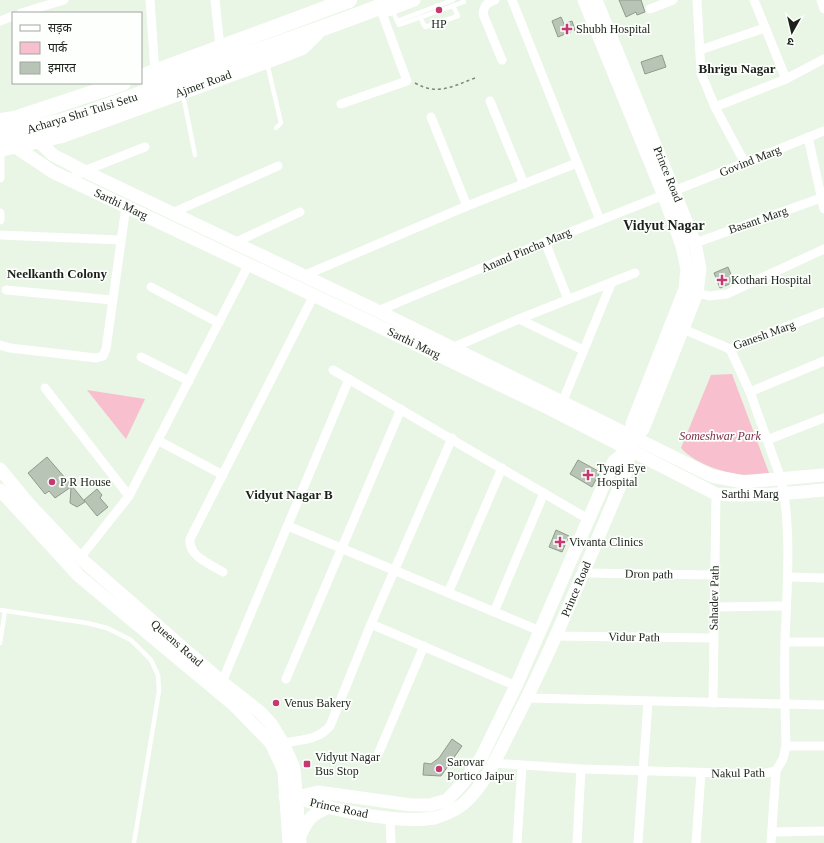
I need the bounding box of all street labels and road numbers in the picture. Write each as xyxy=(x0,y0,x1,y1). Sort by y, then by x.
street label: Ajmer Road xyxy=(173,67,233,101)
street label: Acharya Shri Tulsi Setu xyxy=(25,89,139,137)
street label: Govind Marg xyxy=(717,142,783,180)
street label: Prince Road xyxy=(650,144,686,204)
street label: Sarthi Marg xyxy=(92,186,150,222)
street label: Basant Marg xyxy=(727,203,789,237)
street label: Anand Pincha Marg xyxy=(479,225,573,275)
street label: Ganesh Marg xyxy=(731,317,797,353)
street label: Sarthi Marg xyxy=(385,324,443,362)
street label: Sarthi Marg xyxy=(721,487,779,501)
street label: Prince Road xyxy=(558,559,594,619)
street label: Sahadev Path xyxy=(706,565,722,631)
street label: Dron path xyxy=(625,567,673,581)
street label: Queens Road xyxy=(148,617,206,669)
street label: Vidur Path xyxy=(608,630,660,644)
street label: Nakul Path xyxy=(711,766,765,780)
street label: Prince Road xyxy=(309,795,369,821)

